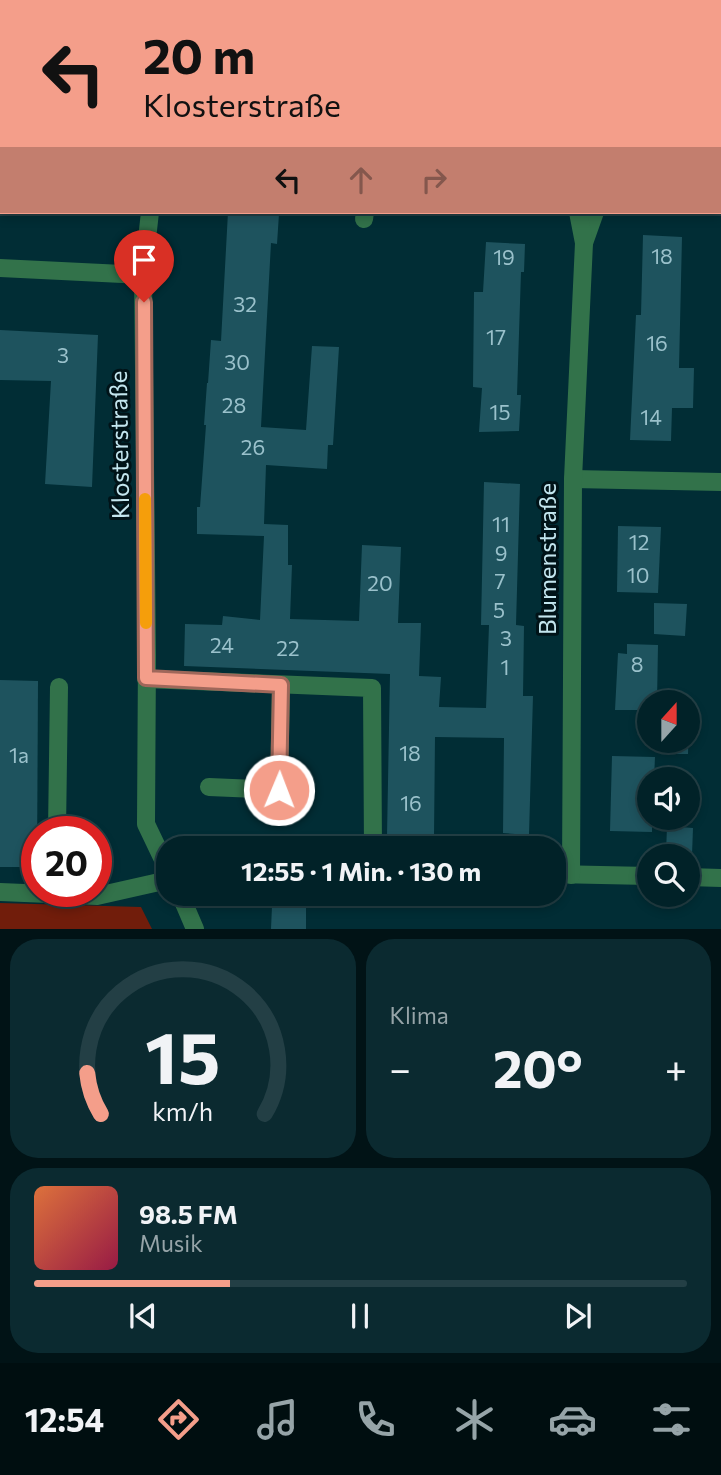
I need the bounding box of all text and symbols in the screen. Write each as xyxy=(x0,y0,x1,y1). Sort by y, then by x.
text: 20 m xyxy=(143,24,255,84)
icon: left xyxy=(28,28,119,119)
text: Klosterstraße xyxy=(143,84,341,124)
icon: left xyxy=(269,161,307,199)
icon: ahead xyxy=(342,161,380,199)
icon: right xyxy=(415,161,453,199)
pin xyxy=(114,230,174,302)
icon: arrive xyxy=(125,241,163,279)
house number: 18 xyxy=(651,243,673,268)
house number: 19 xyxy=(493,244,515,269)
house number: 32 xyxy=(233,291,257,316)
house number: 17 xyxy=(486,324,506,349)
house number: 16 xyxy=(646,330,668,355)
house number: 3 xyxy=(57,342,69,367)
house number: 30 xyxy=(224,349,250,374)
street label: Klosterstraße xyxy=(103,371,134,519)
house number: 28 xyxy=(222,392,246,417)
house number: 15 xyxy=(489,399,511,424)
house number: 14 xyxy=(640,404,662,429)
house number: 26 xyxy=(241,434,265,459)
street label: Blumenstraße xyxy=(532,483,561,635)
house number: 11 xyxy=(492,511,510,536)
house number: 12 xyxy=(629,529,649,554)
house number: 9 xyxy=(495,540,507,565)
house number: 10 xyxy=(627,562,649,587)
house number: 7 xyxy=(494,568,506,593)
house number: 20 xyxy=(367,570,393,595)
house number: 5 xyxy=(493,597,505,622)
house number: 3 xyxy=(500,625,512,650)
house number: 24 xyxy=(210,632,234,657)
house number: 22 xyxy=(276,635,300,660)
house number: 8 xyxy=(631,651,643,676)
house number: 1 xyxy=(501,654,509,679)
north arrow xyxy=(637,690,700,752)
map controls xyxy=(637,690,700,907)
house number: 18 xyxy=(399,740,421,765)
house number: 1a xyxy=(9,742,29,767)
position arrow xyxy=(242,753,316,827)
button: sound xyxy=(637,767,700,830)
house number: 16 xyxy=(400,790,422,815)
speed limit sign: 20 xyxy=(21,816,112,907)
button: search xyxy=(637,844,700,907)
text: 12:55 · 1 Min. · 130 m xyxy=(241,855,481,886)
text: Klima xyxy=(390,1001,449,1029)
text: 15 xyxy=(145,1011,220,1100)
text: 20° xyxy=(493,1035,583,1099)
text: − xyxy=(390,1044,411,1091)
text: + xyxy=(665,1044,687,1091)
text: km/h xyxy=(152,1096,213,1126)
text: 98.5 FM xyxy=(139,1198,238,1229)
text: Musik xyxy=(139,1229,203,1257)
icon: previous xyxy=(124,1297,162,1335)
icon: pause xyxy=(341,1297,379,1335)
icon: next xyxy=(559,1297,597,1335)
icon: directions xyxy=(154,1395,203,1444)
icon: music xyxy=(253,1395,302,1444)
icon: phone xyxy=(351,1395,400,1444)
icon: climate xyxy=(450,1395,499,1444)
icon: car xyxy=(548,1395,597,1444)
icon: filters xyxy=(647,1395,696,1444)
text: 12:54 xyxy=(25,1399,104,1439)

